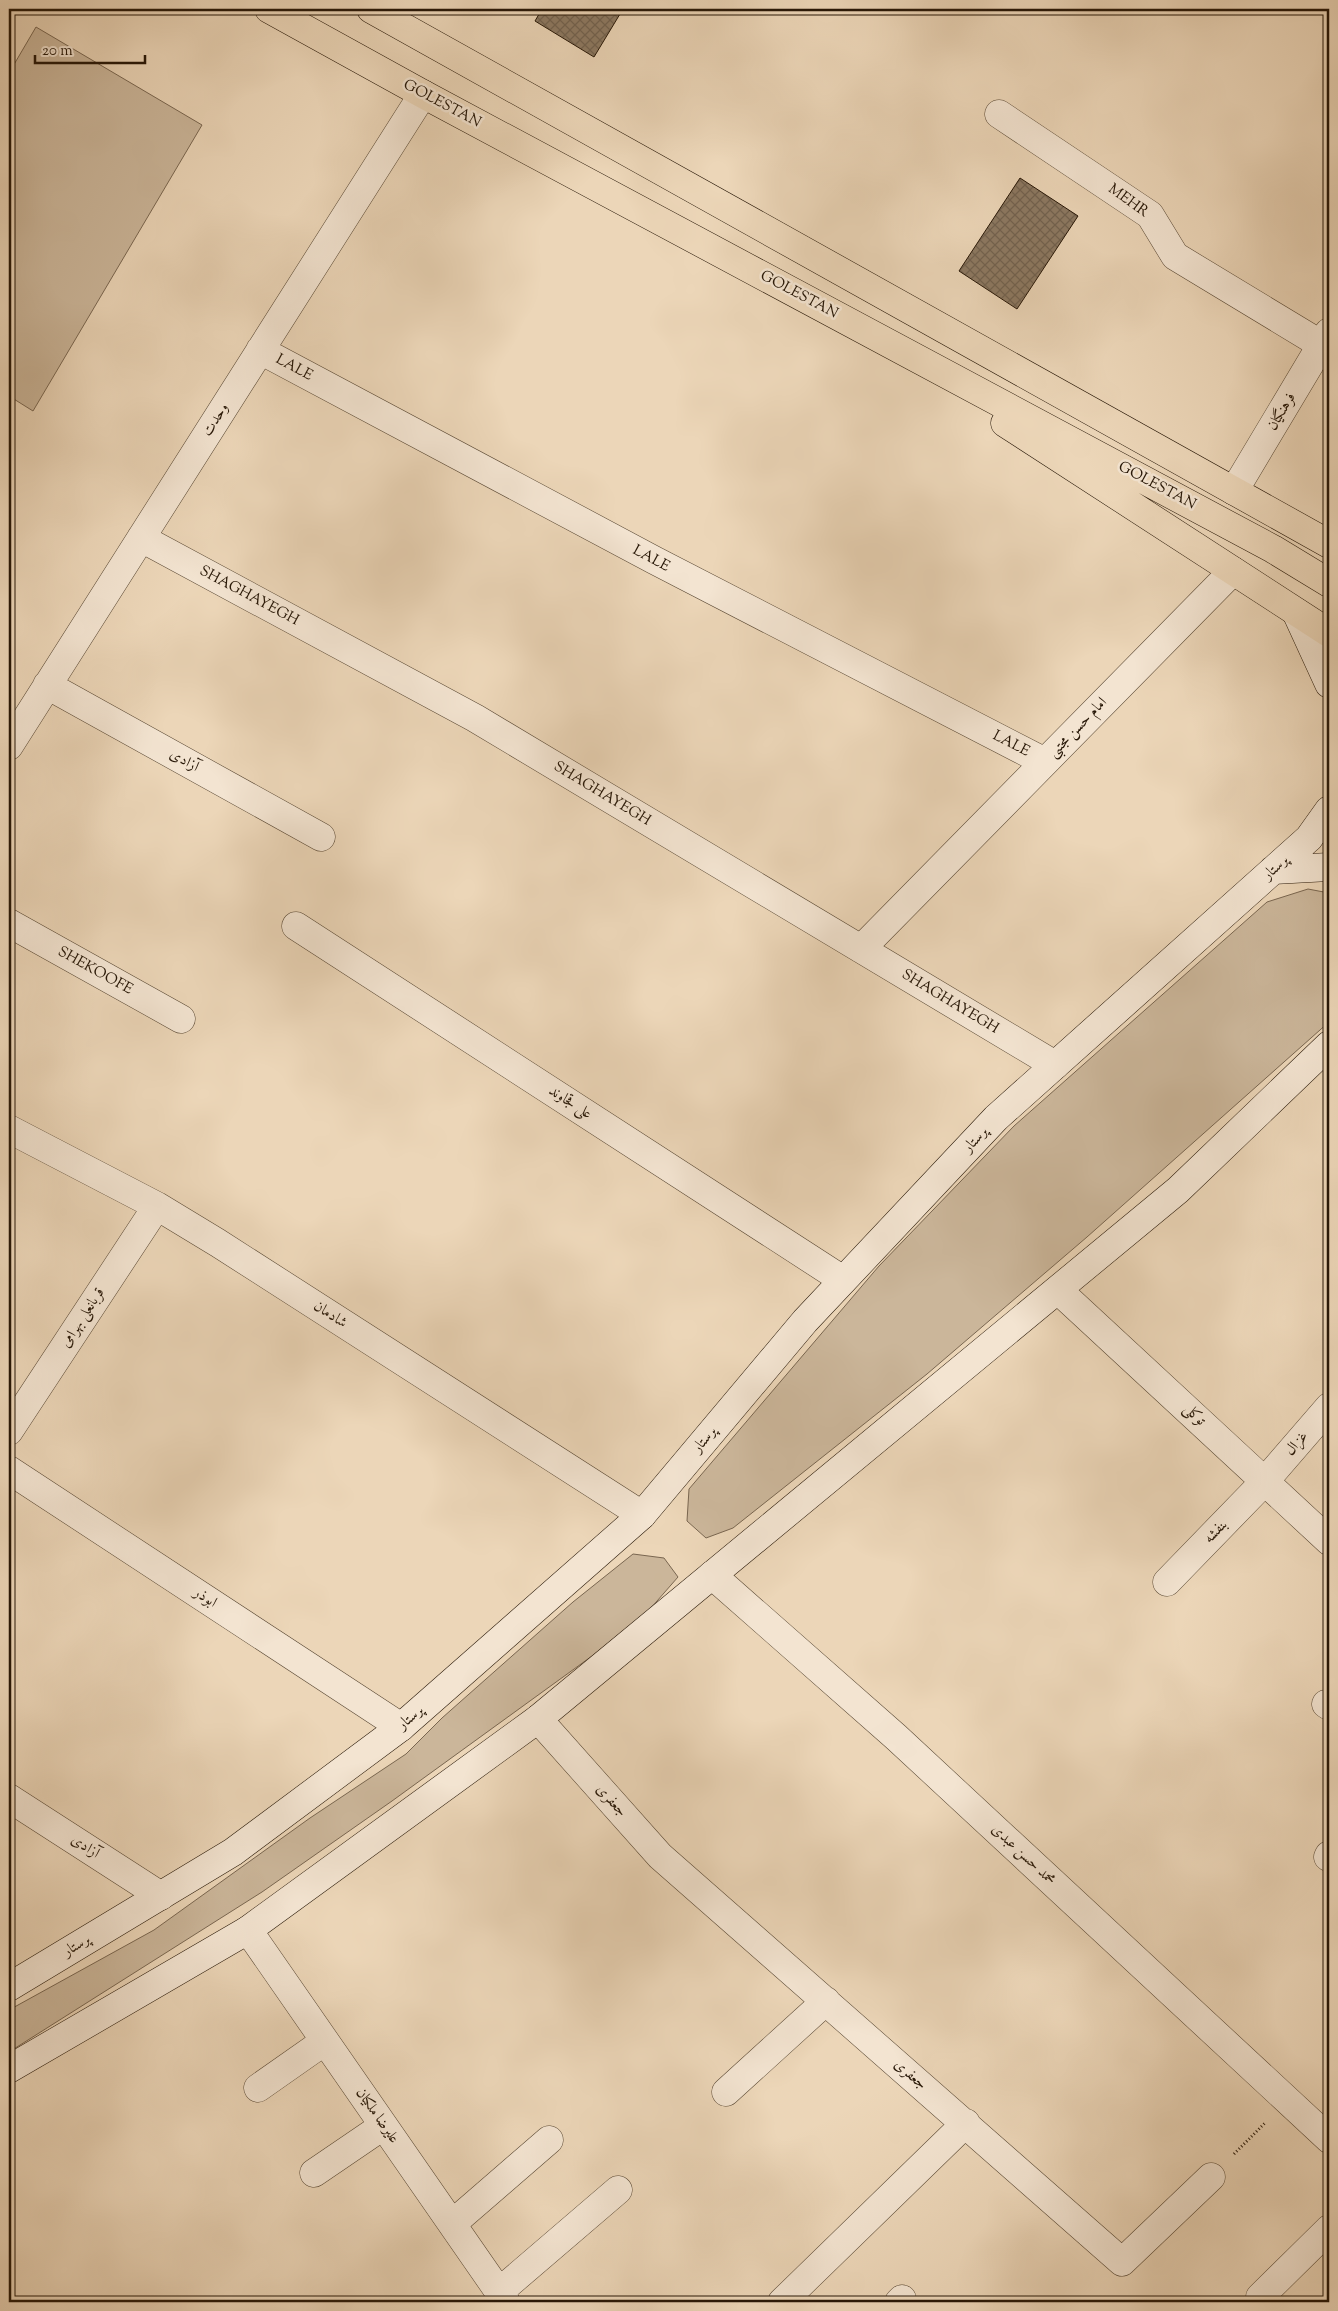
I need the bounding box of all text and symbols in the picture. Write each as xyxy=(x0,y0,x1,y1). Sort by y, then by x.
scale bar xyxy=(35,32,145,64)
text: 20 m xyxy=(42,41,73,62)
street label: GOLESTAN xyxy=(399,75,485,133)
street label: MEHR xyxy=(1103,179,1153,223)
street label: GOLESTAN xyxy=(756,266,842,324)
street label: LALE xyxy=(272,349,316,387)
street label: فرهنگیان xyxy=(1262,389,1302,435)
street label: وحدت xyxy=(198,399,234,441)
street label: GOLESTAN xyxy=(1114,457,1200,515)
street label: LALE xyxy=(629,540,673,578)
street label: SHAGHAYEGH xyxy=(195,561,303,631)
street label: امام حسن مجتبی xyxy=(1044,693,1113,764)
street label: LALE xyxy=(989,726,1033,762)
street label: آزادی xyxy=(165,744,204,778)
street label: SHAGHAYEGH xyxy=(549,757,655,831)
street label: پرستار xyxy=(1257,850,1295,887)
street label: SHEKOOFE xyxy=(54,942,136,1000)
street label: SHAGHAYEGH xyxy=(897,965,1003,1039)
street label: علی قجاوند xyxy=(544,1081,596,1125)
street label: پرستار xyxy=(957,1121,994,1159)
street label: قربانعلی بهرامی xyxy=(56,1284,110,1352)
street label: شادمان xyxy=(309,1296,351,1334)
street label: توکلی xyxy=(1178,1399,1210,1431)
street label: پرستار xyxy=(686,1421,723,1459)
street label: غزال xyxy=(1280,1427,1314,1461)
street label: بنفشه xyxy=(1199,1515,1233,1549)
street label: ابوذر xyxy=(188,1582,221,1613)
street label: پرستار xyxy=(392,1700,430,1737)
street label: جعفری xyxy=(591,1780,631,1822)
street label: محمد حسن عبدی xyxy=(986,1820,1060,1891)
street label: آزادی xyxy=(66,1830,105,1865)
street label: پرستار xyxy=(58,1929,96,1963)
street label: جعفری xyxy=(889,2055,931,2095)
street label: علیرضا ملکیان xyxy=(350,2084,404,2148)

